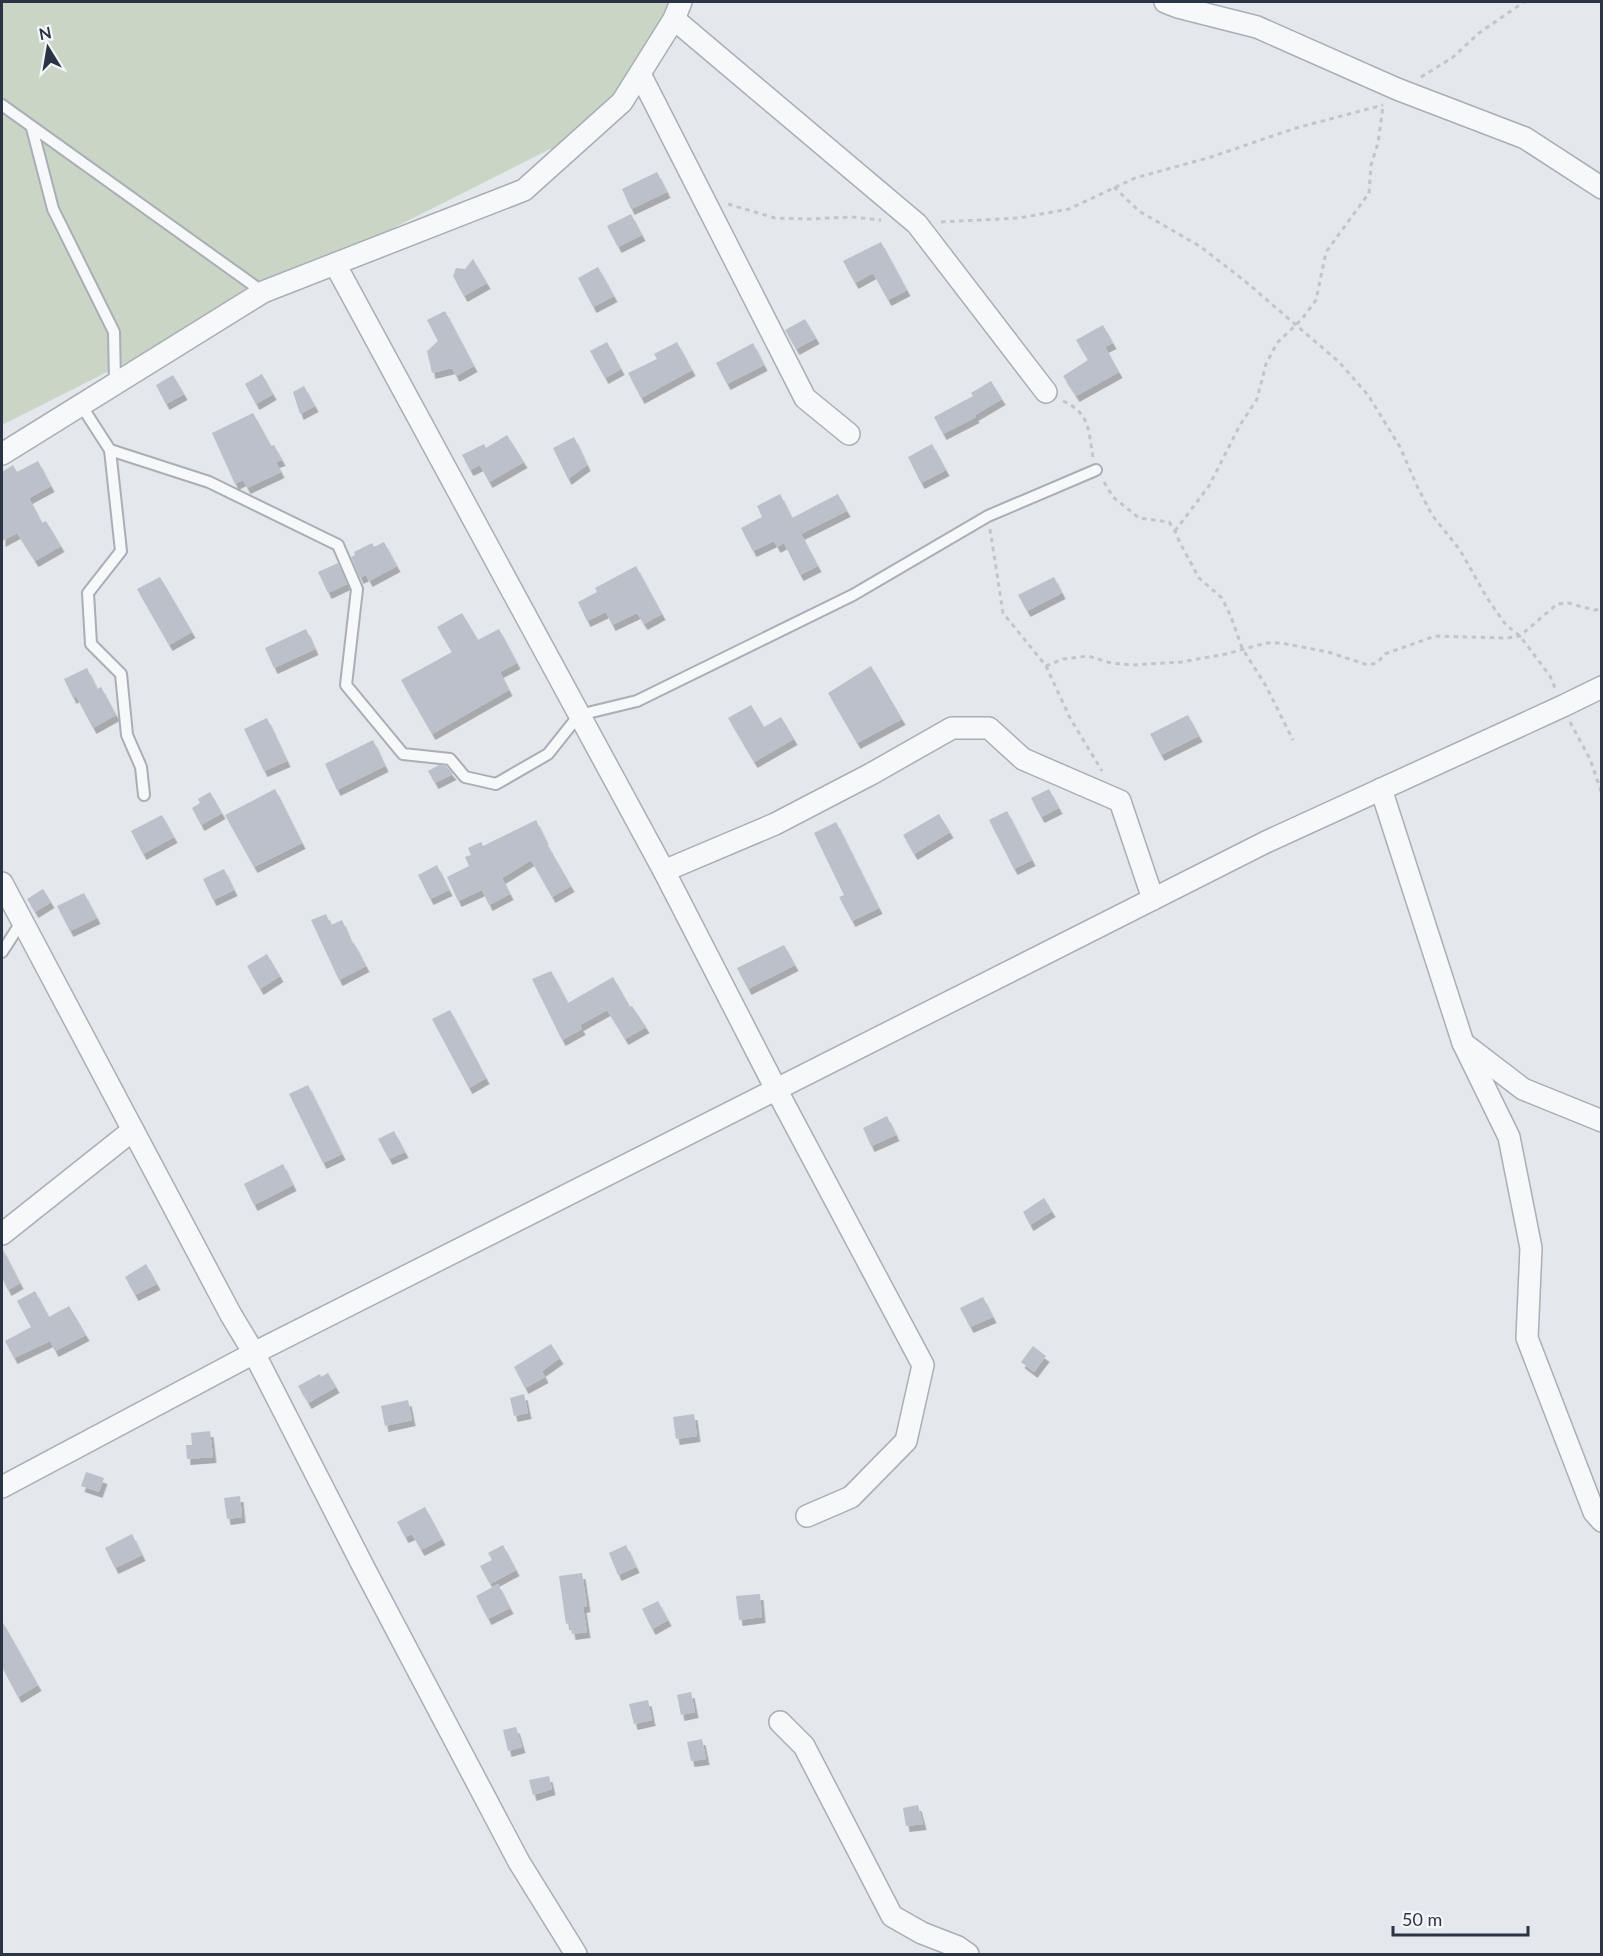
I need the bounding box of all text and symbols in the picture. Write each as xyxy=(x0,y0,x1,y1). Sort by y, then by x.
north arrow xyxy=(18,18,78,78)
text: N xyxy=(37,22,53,43)
scale bar xyxy=(1393,1899,1528,1937)
text: 50 m xyxy=(1402,1908,1442,1930)

